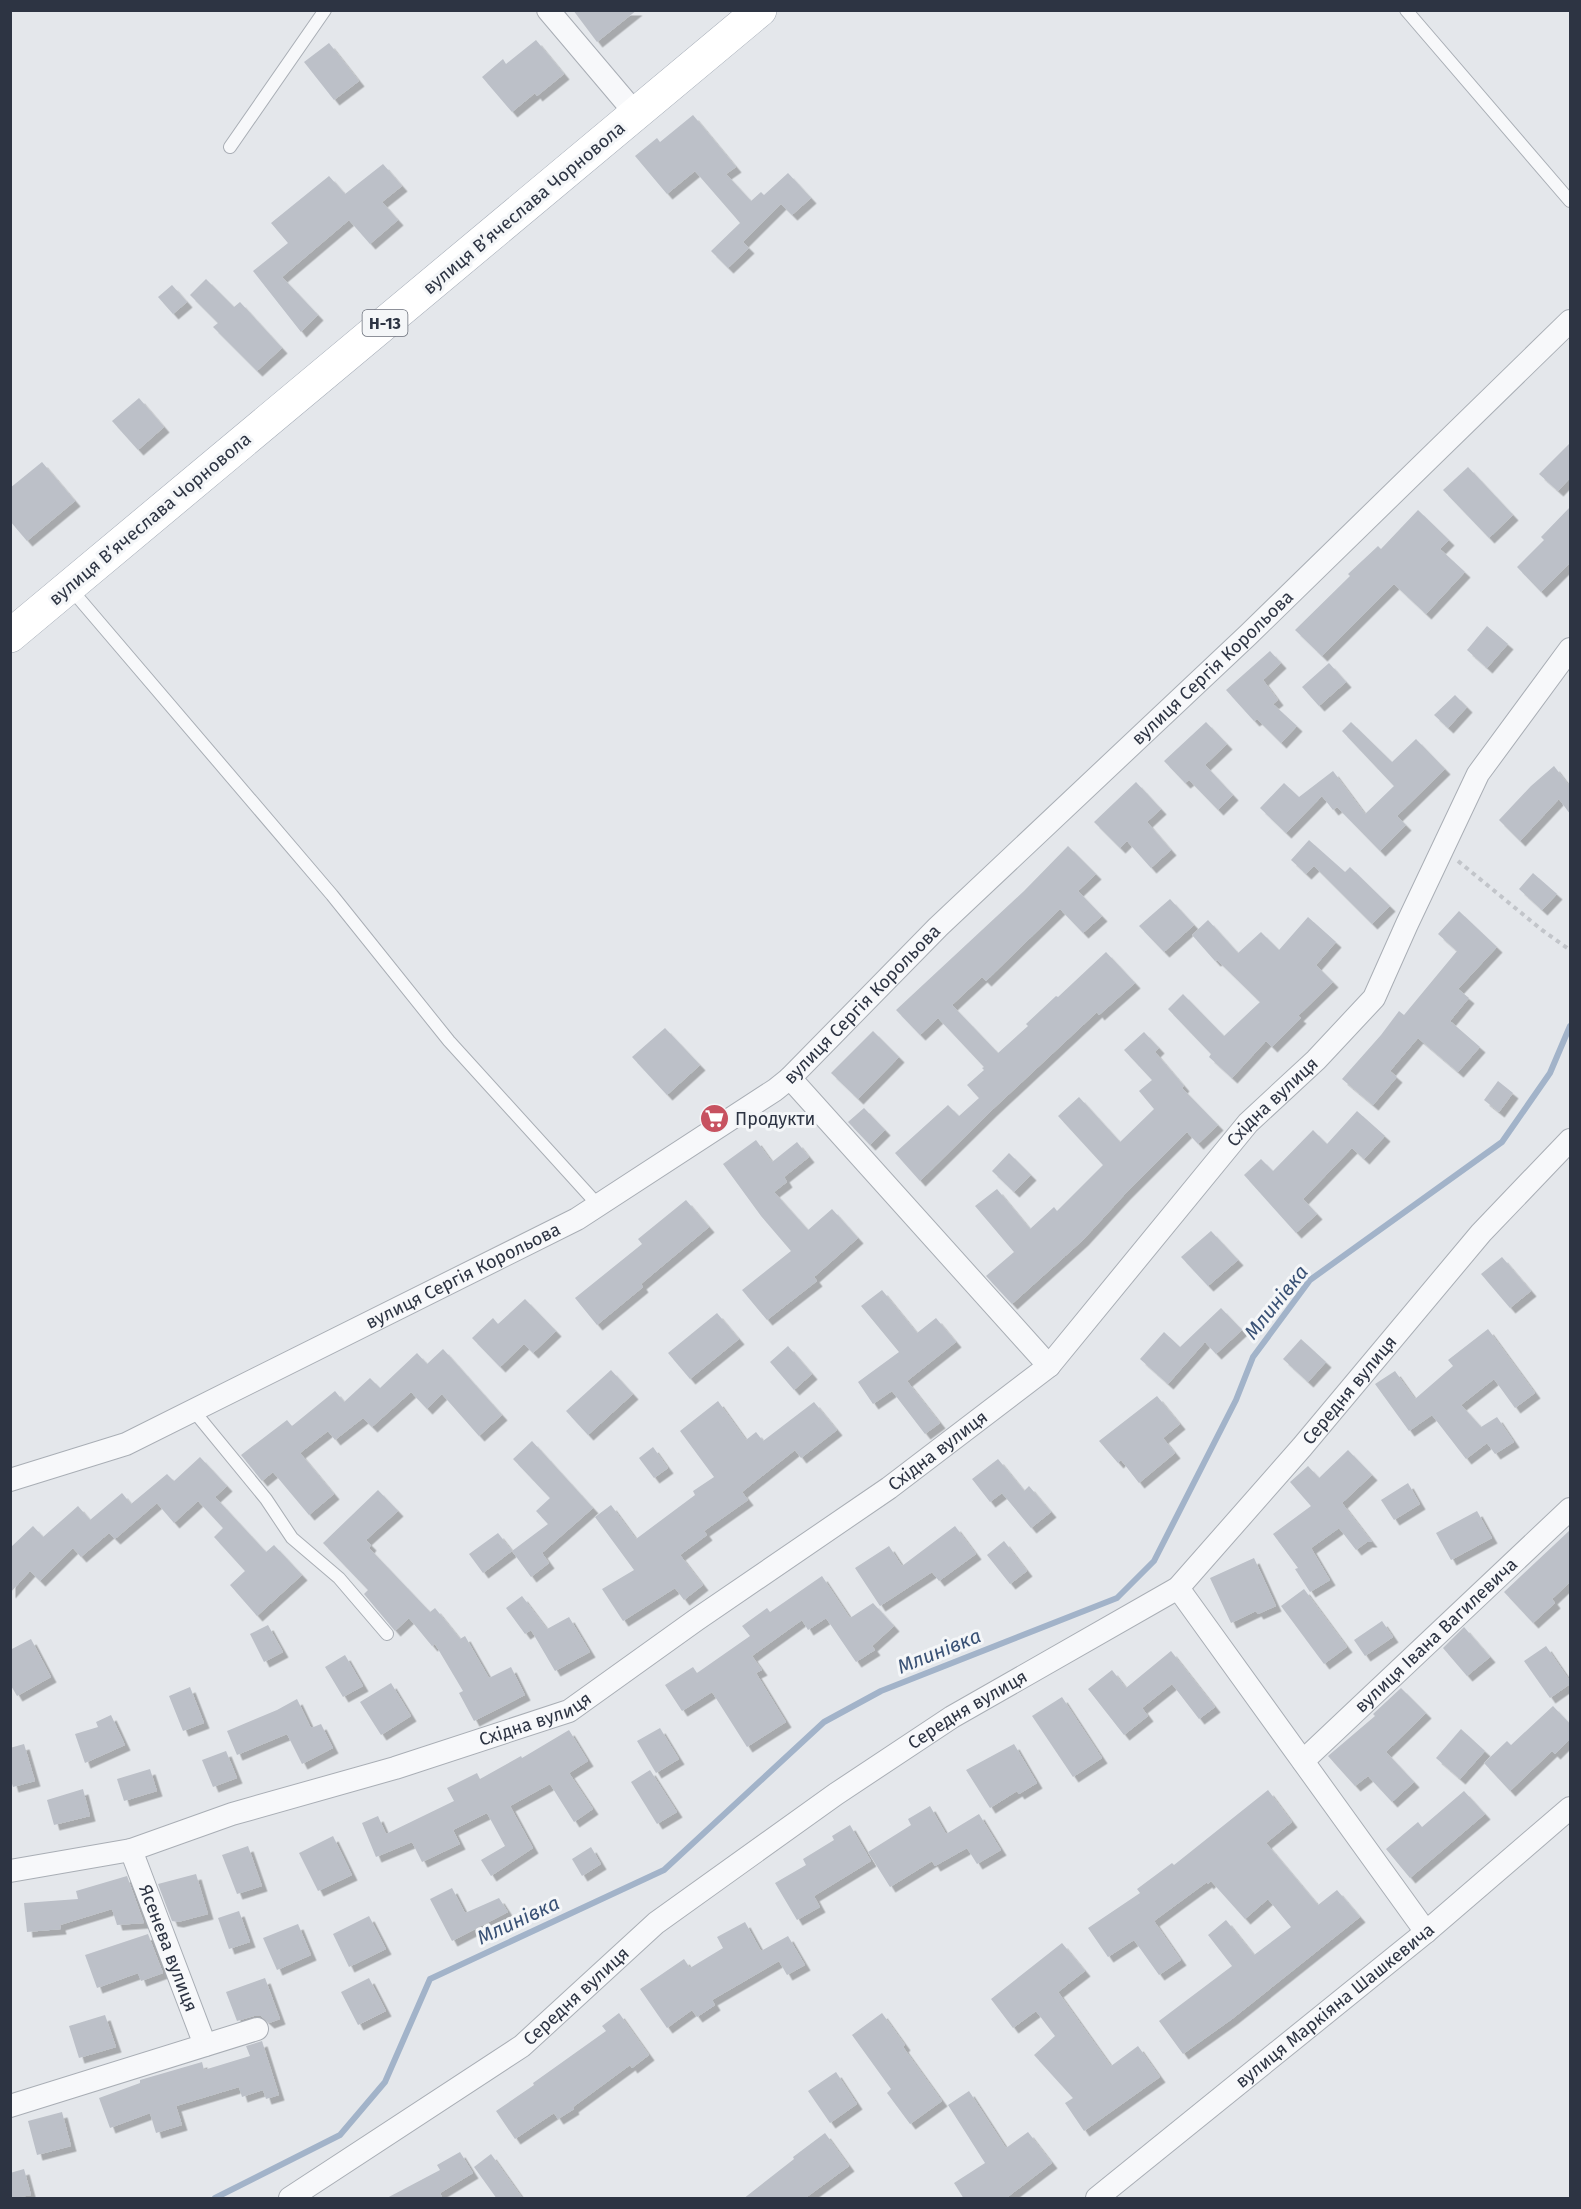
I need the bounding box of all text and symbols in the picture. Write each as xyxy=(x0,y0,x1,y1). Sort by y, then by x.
street label: вулиця Вʼячеслава Чорновола xyxy=(419,117,629,299)
road number: Н-13 xyxy=(362,310,408,336)
street label: вулиця Вʼячеслава Чорновола xyxy=(45,428,255,610)
street label: вулиця Сергія Корольова xyxy=(1127,586,1298,750)
street label: вулиця Сергія Корольова xyxy=(779,920,945,1089)
street label: Східна вулиця xyxy=(1222,1053,1323,1151)
supermarket icon: Продукти xyxy=(698,1103,730,1135)
place label: Продукти xyxy=(735,1108,815,1130)
street label: вулиця Сергія Корольова xyxy=(362,1218,564,1334)
water label: Млинівка xyxy=(1239,1260,1313,1344)
street label: Середня вулиця xyxy=(1298,1331,1401,1449)
street label: Східна вулиця xyxy=(884,1406,992,1496)
street label: вулиця Івана Вагилевича xyxy=(1350,1553,1522,1717)
water label: Млинівка xyxy=(894,1623,984,1679)
street label: Середня вулиця xyxy=(904,1665,1031,1754)
street label: Східна вулиця xyxy=(476,1687,596,1751)
street label: Ясенева вулиця xyxy=(134,1882,202,2015)
water label: Млинівка xyxy=(473,1890,563,1950)
street label: вулиця Маркіяна Шашкевича xyxy=(1231,1919,1439,2093)
street label: Середня вулиця xyxy=(519,1942,634,2050)

